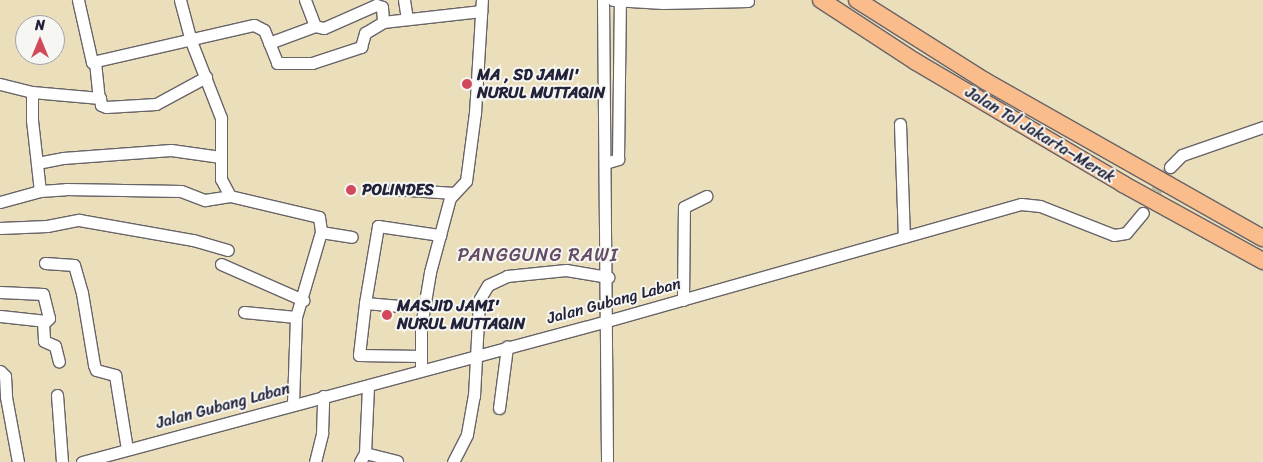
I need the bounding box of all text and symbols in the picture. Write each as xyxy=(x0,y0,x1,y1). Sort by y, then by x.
text: N xyxy=(35,13,45,38)
north arrow xyxy=(15,15,65,65)
place label: MA , SD JAMI' NURUL MUTTAQIN xyxy=(477,65,606,103)
marker: MA , SD JAMI' NURUL MUTTAQIN xyxy=(461,78,473,90)
street label: Jalan Tol Jakarta–Merak xyxy=(961,83,1119,187)
place label: POLINDES xyxy=(362,180,434,200)
marker: POLINDES xyxy=(344,183,358,197)
district label: PANGGUNG RAWI xyxy=(457,244,619,266)
street label: Jalan Gubang Laban xyxy=(545,274,683,328)
place label: MASJID JAMI' NURUL MUTTAQIN xyxy=(397,296,526,334)
marker: MASJID JAMI' NURUL MUTTAQIN xyxy=(381,309,393,321)
street label: Jalan Gubang Laban xyxy=(154,379,292,433)

